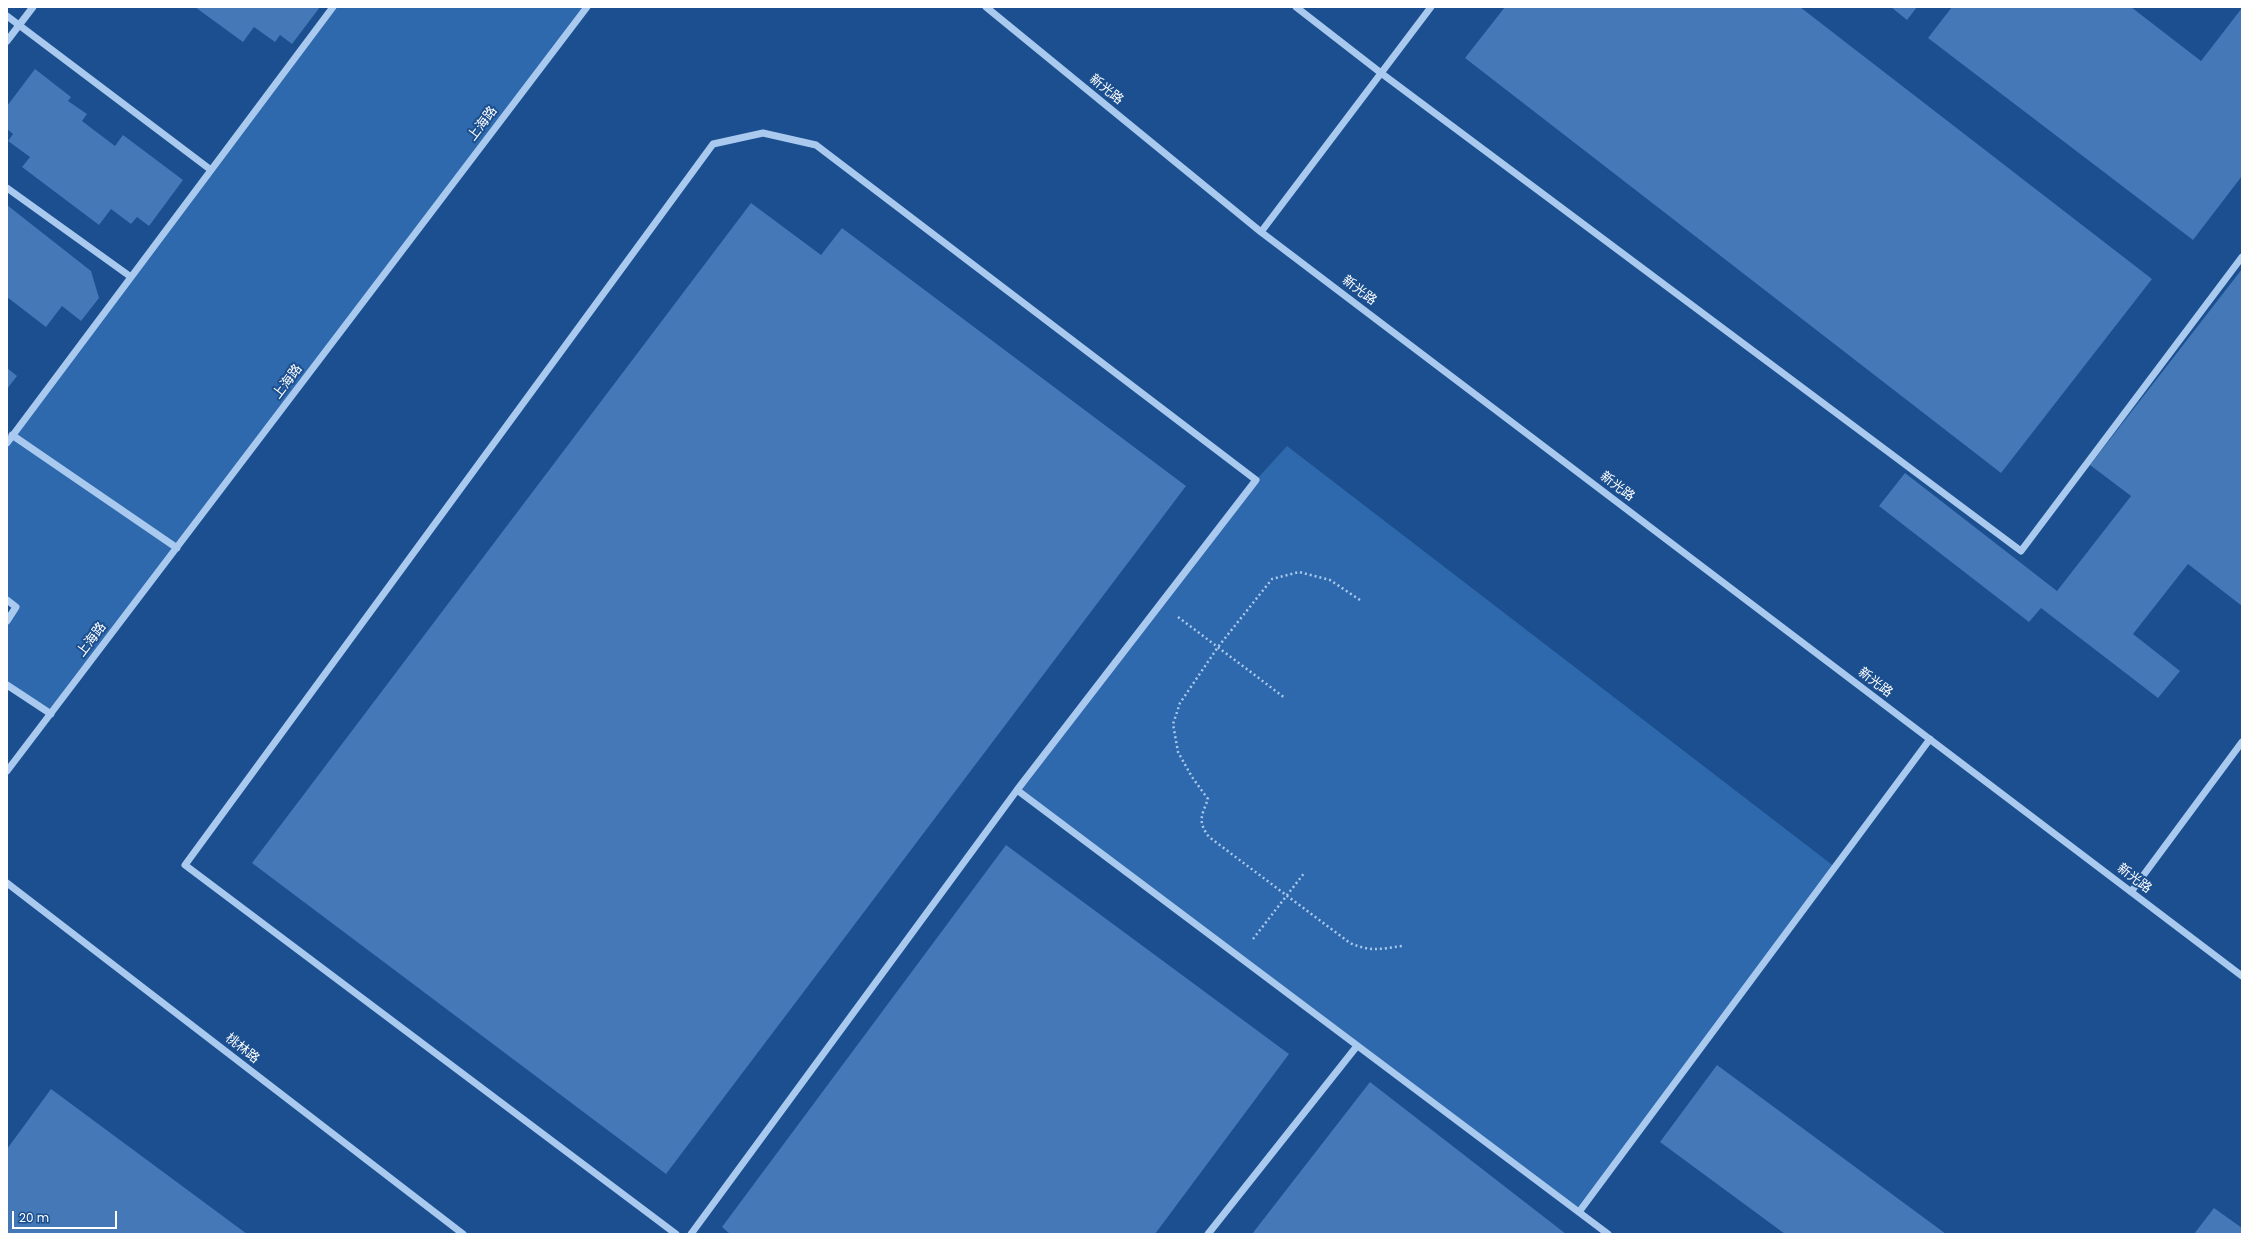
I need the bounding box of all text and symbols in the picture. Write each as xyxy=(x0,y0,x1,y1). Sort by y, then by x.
street label: 新光路 xyxy=(1086,72,1126,108)
street label: 上海路 xyxy=(465,104,501,144)
street label: 新光路 xyxy=(1339,273,1379,309)
street label: 上海路 xyxy=(270,362,306,402)
street label: 新光路 xyxy=(1597,469,1637,505)
street label: 上海路 xyxy=(74,620,110,660)
street label: 新光路 xyxy=(1855,665,1895,701)
street label: 新光路 xyxy=(2114,861,2154,897)
street label: 桃林路 xyxy=(222,1031,262,1067)
scale bar xyxy=(14,1203,119,1229)
text: 20 m xyxy=(19,1209,49,1226)

